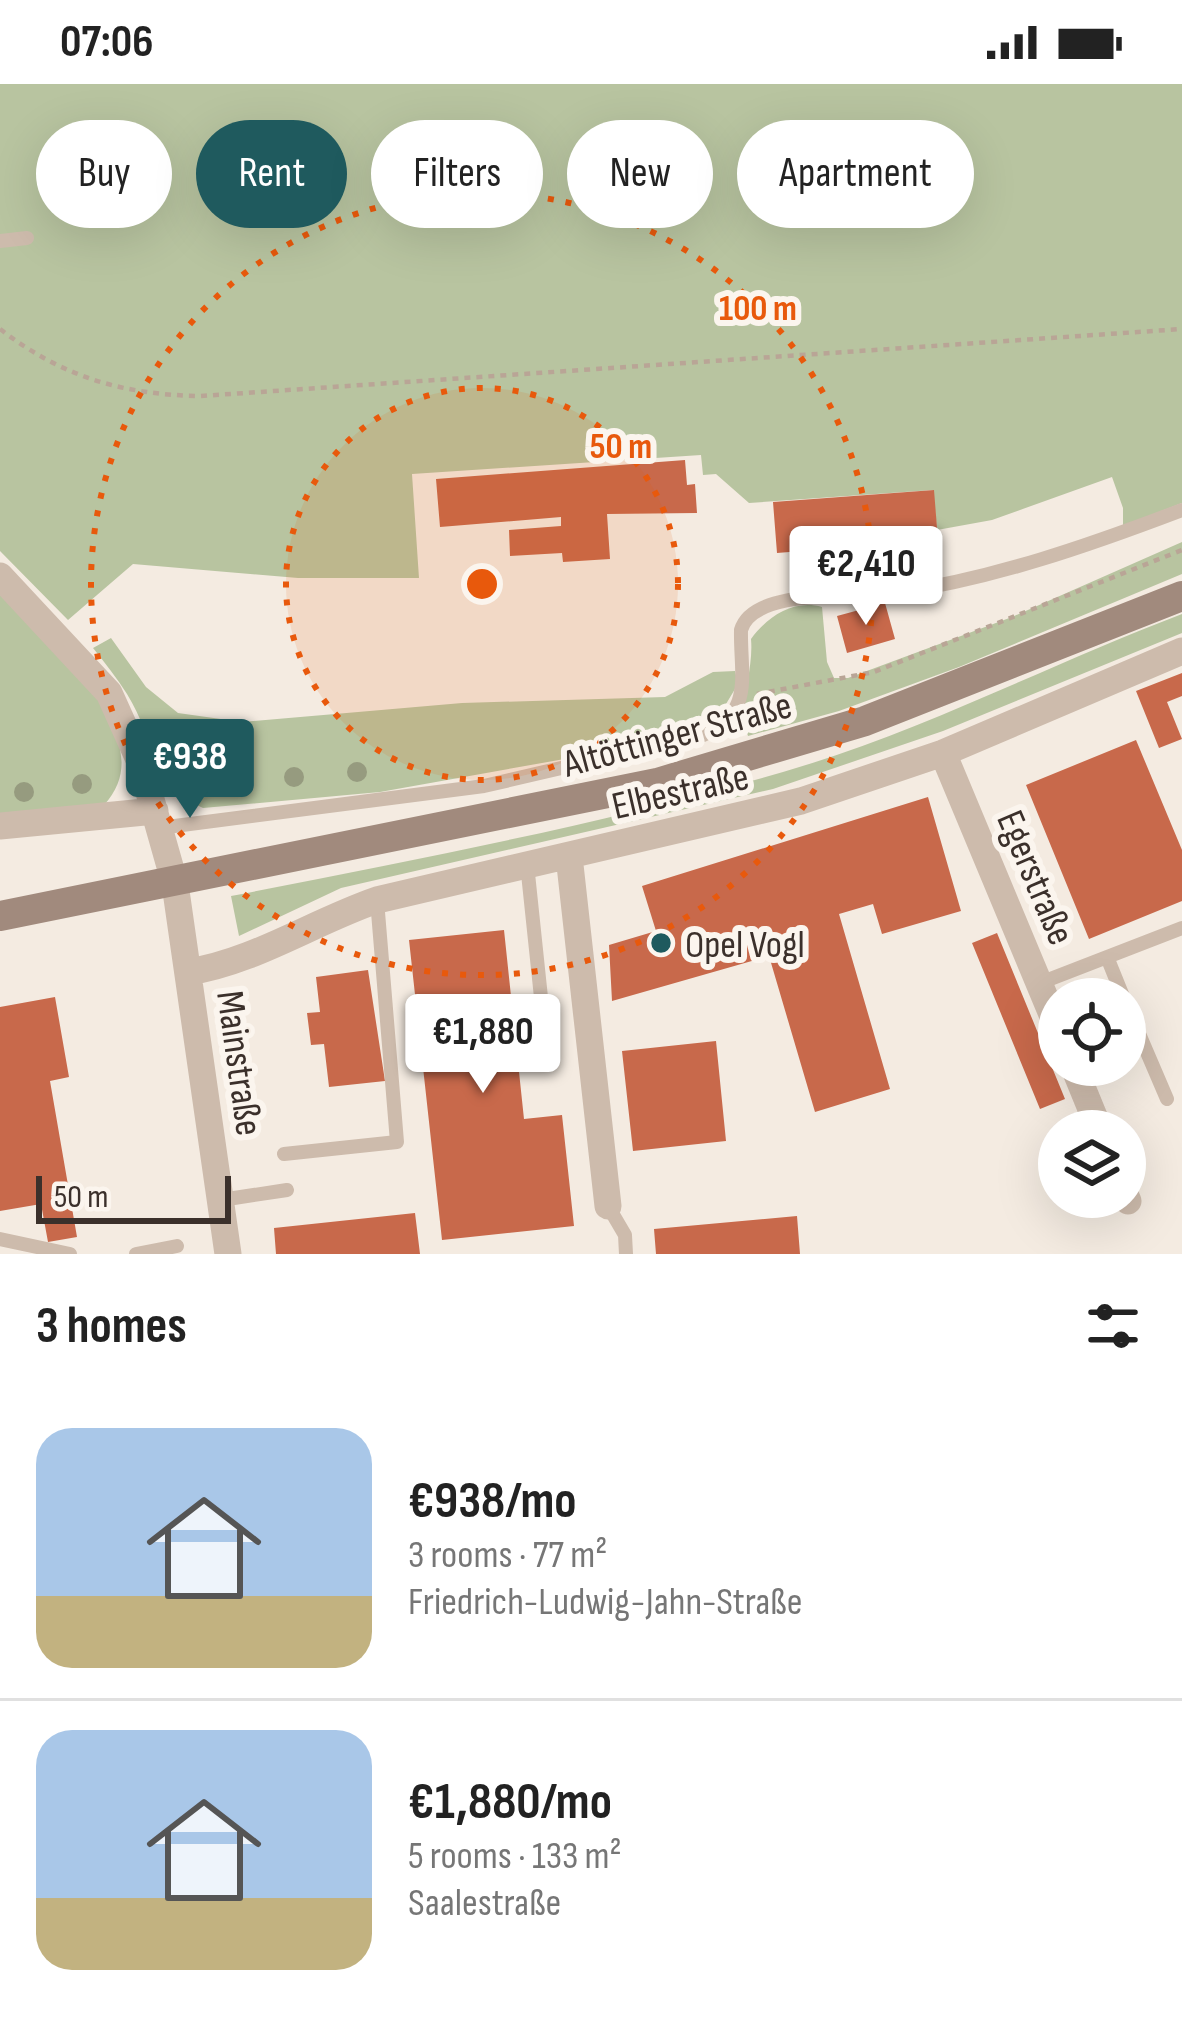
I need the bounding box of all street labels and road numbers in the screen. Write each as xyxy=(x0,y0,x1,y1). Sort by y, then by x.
street label: Altöttinger Straße xyxy=(557,682,797,789)
street label: Elbestraße xyxy=(608,754,753,831)
street label: Egerstraße xyxy=(985,804,1084,952)
street label: Mainstraße xyxy=(205,988,272,1139)

